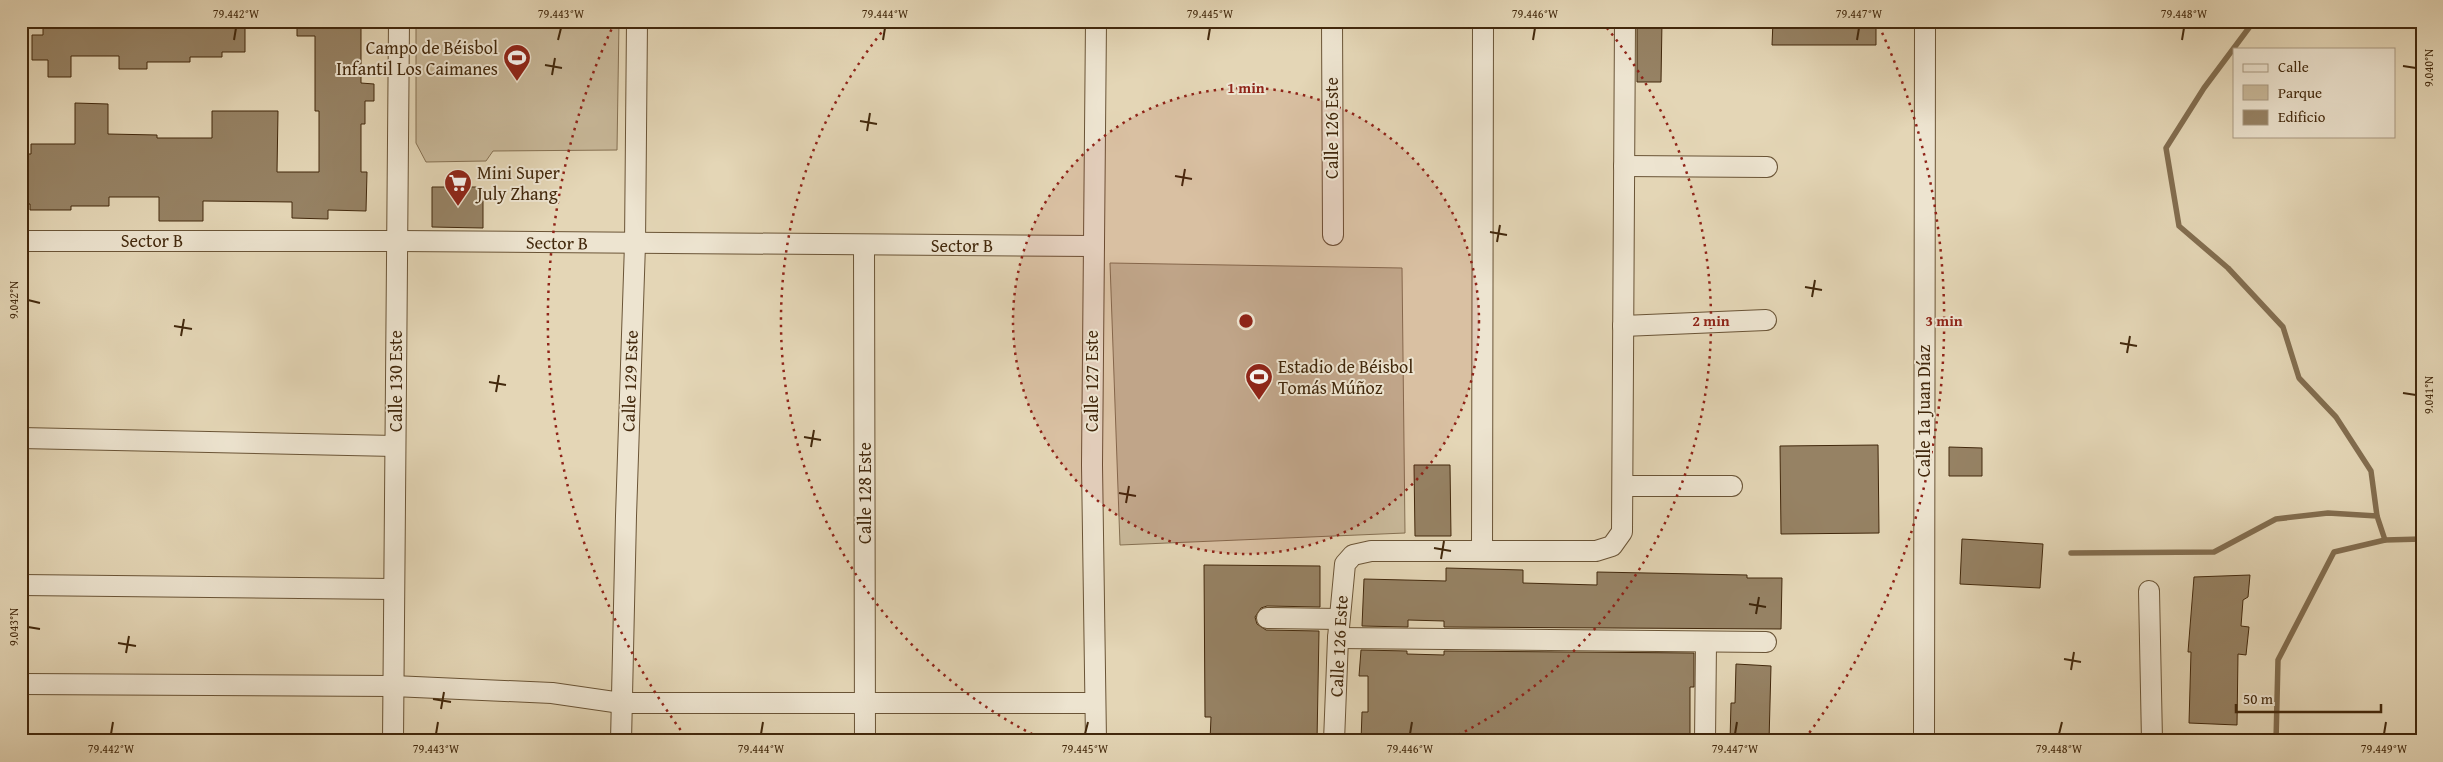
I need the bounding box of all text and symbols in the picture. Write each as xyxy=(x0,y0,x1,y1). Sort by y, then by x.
text: 79.442°W xyxy=(213,5,260,22)
text: 79.443°W xyxy=(538,5,585,22)
text: 79.444°W xyxy=(862,5,909,22)
text: 79.445°W xyxy=(1187,5,1234,22)
text: 79.446°W xyxy=(1512,5,1559,22)
text: 79.447°W xyxy=(1836,5,1883,22)
text: 79.448°W xyxy=(2161,5,2208,22)
place label: Campo de Béisbol Infantil Los Caimanes xyxy=(336,34,498,82)
sports icon: Campo de Béisbol Infantil Los Caimanes xyxy=(502,43,532,82)
legend xyxy=(2233,48,2396,138)
text: 9.040°N xyxy=(2420,49,2437,87)
text: Calle xyxy=(2278,56,2309,77)
text: 1 min xyxy=(1227,77,1265,98)
street label: Calle 126 Este xyxy=(1318,77,1345,179)
text: Parque xyxy=(2278,82,2322,103)
text: Edificio xyxy=(2278,106,2326,127)
place label: Mini Super July Zhang xyxy=(475,159,561,207)
supermarket icon: Mini Super July Zhang xyxy=(443,168,473,207)
street label: Sector B xyxy=(121,227,183,254)
street label: Sector B xyxy=(526,228,588,257)
street label: Sector B xyxy=(931,232,993,259)
text: 9.042°N xyxy=(5,281,22,319)
text: 2 min xyxy=(1692,310,1730,331)
text: 3 min xyxy=(1925,310,1963,331)
centre of rings xyxy=(1237,312,1255,330)
street label: Calle 130 Este xyxy=(382,330,409,432)
street label: Calle 129 Este xyxy=(614,330,645,432)
street label: Calle 127 Este xyxy=(1078,330,1105,432)
street label: Calle 1a Juan Díaz xyxy=(1910,345,1937,477)
place label: Estadio de Béisbol Tomás Múñoz xyxy=(1278,353,1413,401)
sports icon: Estadio de Béisbol Tomás Múñoz xyxy=(1244,362,1274,401)
text: 9.041°N xyxy=(2420,376,2437,414)
street label: Calle 128 Este xyxy=(851,442,878,544)
street label: Calle 126 Este xyxy=(1322,594,1355,698)
text: 9.043°N xyxy=(5,608,22,646)
scale bar xyxy=(2236,682,2380,714)
text: 50 m xyxy=(2243,688,2274,709)
text: 79.442°W xyxy=(88,740,135,757)
text: 79.443°W xyxy=(413,740,460,757)
text: 79.444°W xyxy=(738,740,785,757)
text: 79.445°W xyxy=(1062,740,1109,757)
text: 79.446°W xyxy=(1387,740,1434,757)
text: 79.447°W xyxy=(1712,740,1759,757)
text: 79.448°W xyxy=(2036,740,2083,757)
text: 79.449°W xyxy=(2361,740,2408,757)

